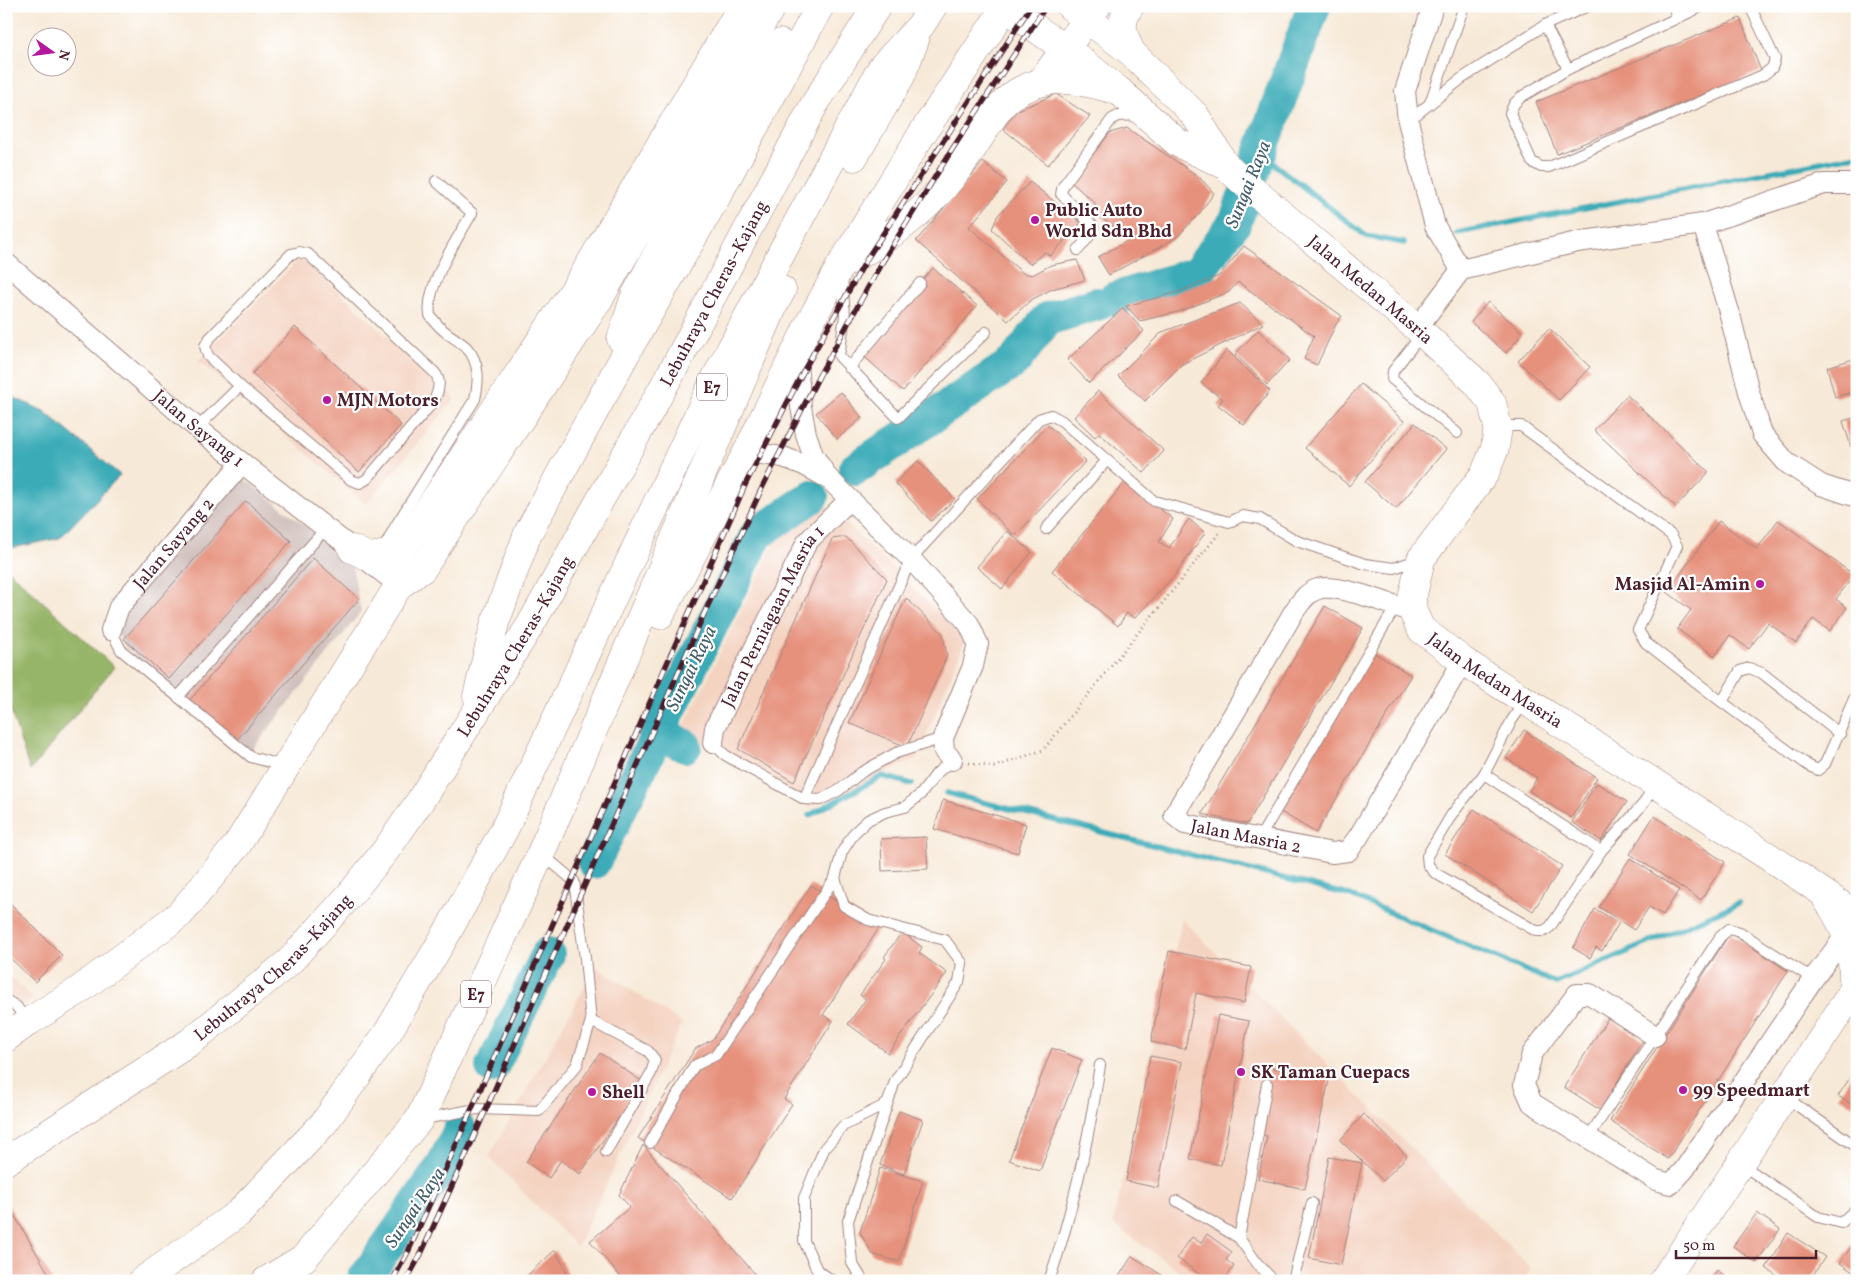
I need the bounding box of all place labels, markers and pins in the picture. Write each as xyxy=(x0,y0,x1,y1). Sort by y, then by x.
place label: Public Auto World Sdn Bhd xyxy=(1045,199,1172,245)
marker: Public Auto World Sdn Bhd xyxy=(1029,214,1041,226)
place label: MJN Motors xyxy=(337,389,439,414)
marker: MJN Motors xyxy=(321,394,333,406)
place label: Masjid Al-Amin xyxy=(1615,573,1750,598)
marker: Masjid Al-Amin xyxy=(1754,578,1766,590)
place label: SK Taman Cuepacs xyxy=(1251,1061,1410,1086)
marker: SK Taman Cuepacs xyxy=(1235,1066,1247,1078)
place label: 99 Speedmart xyxy=(1693,1079,1810,1104)
place label: Shell xyxy=(602,1081,645,1106)
marker: 99 Speedmart xyxy=(1677,1084,1689,1096)
marker: Shell xyxy=(586,1086,598,1098)

